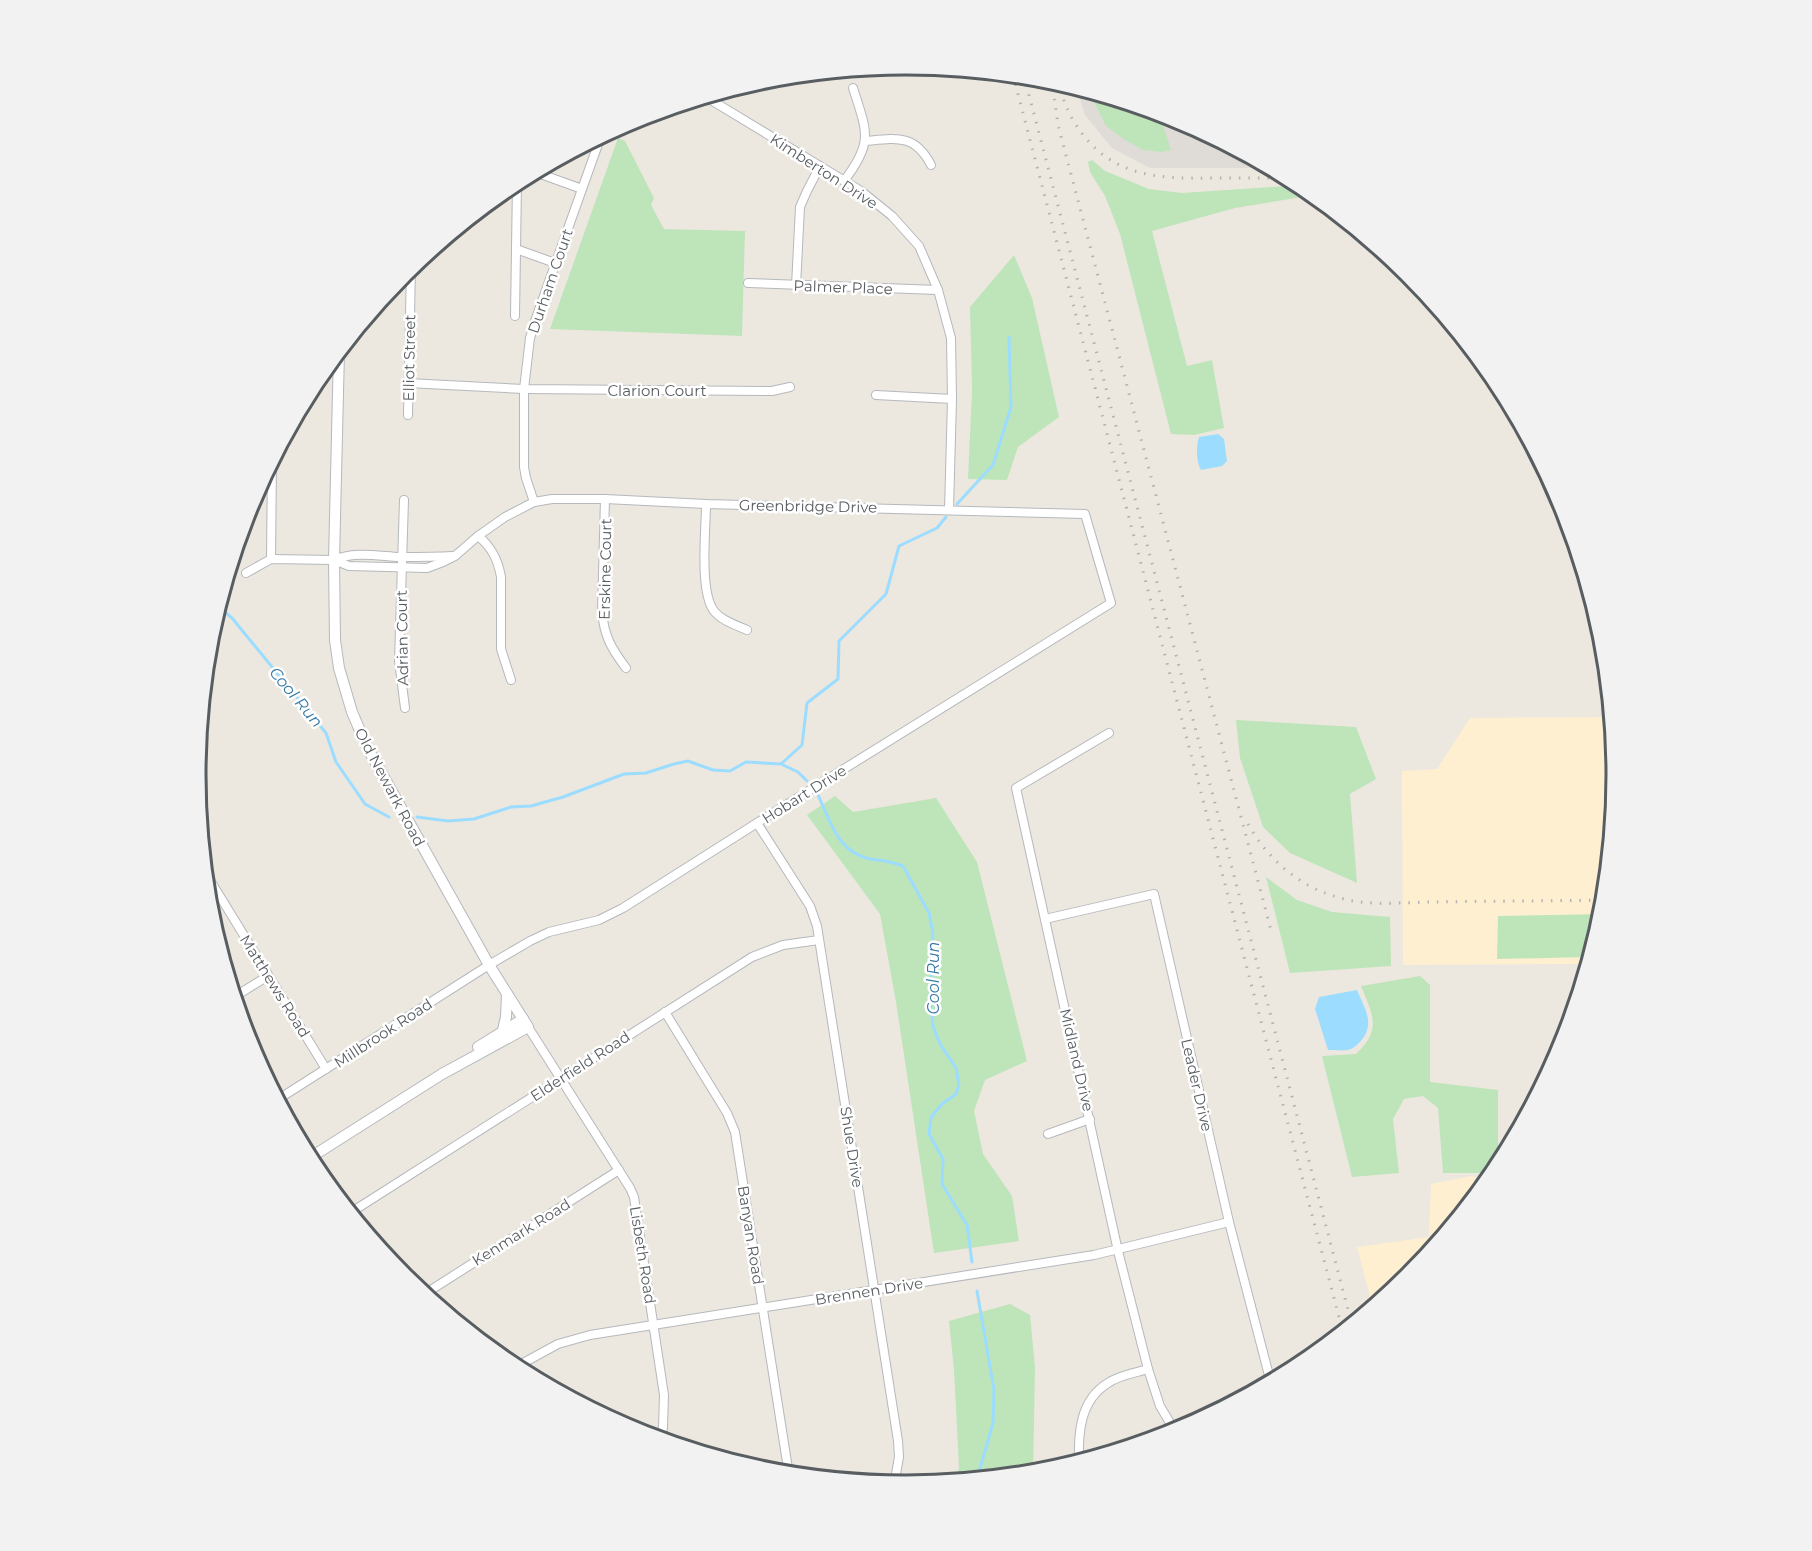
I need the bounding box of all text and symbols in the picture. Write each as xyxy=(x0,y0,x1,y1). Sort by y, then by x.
street label: Kimberton Drive xyxy=(767,129,881,213)
street label: Durham Court xyxy=(523,226,577,336)
street label: Palmer Place xyxy=(793,276,893,298)
street label: Elliot Street xyxy=(399,314,419,402)
street label: Clarion Court xyxy=(607,381,707,400)
street label: Greenbridge Drive xyxy=(739,495,877,517)
street label: Erskine Court xyxy=(595,518,615,620)
street label: Adrian Court xyxy=(392,590,412,686)
water label: Cool Run xyxy=(265,663,327,731)
street label: Old Newark Road xyxy=(351,724,429,850)
street label: Hobart Drive xyxy=(758,760,850,828)
street label: Matthews Road xyxy=(236,931,314,1041)
water label: Cool Run xyxy=(924,942,943,1014)
street label: Millbrook Road xyxy=(330,994,436,1072)
street label: Midland Drive xyxy=(1056,1007,1098,1113)
street label: Elderfield Road xyxy=(527,1027,633,1105)
street label: Leader Drive xyxy=(1177,1037,1217,1133)
street label: Shue Drive xyxy=(836,1105,868,1189)
street label: Banyan Road xyxy=(734,1184,768,1286)
street label: Kenmark Road xyxy=(468,1194,574,1270)
street label: Lisbeth Road xyxy=(626,1205,660,1305)
street label: Brennen Drive xyxy=(814,1273,924,1309)

